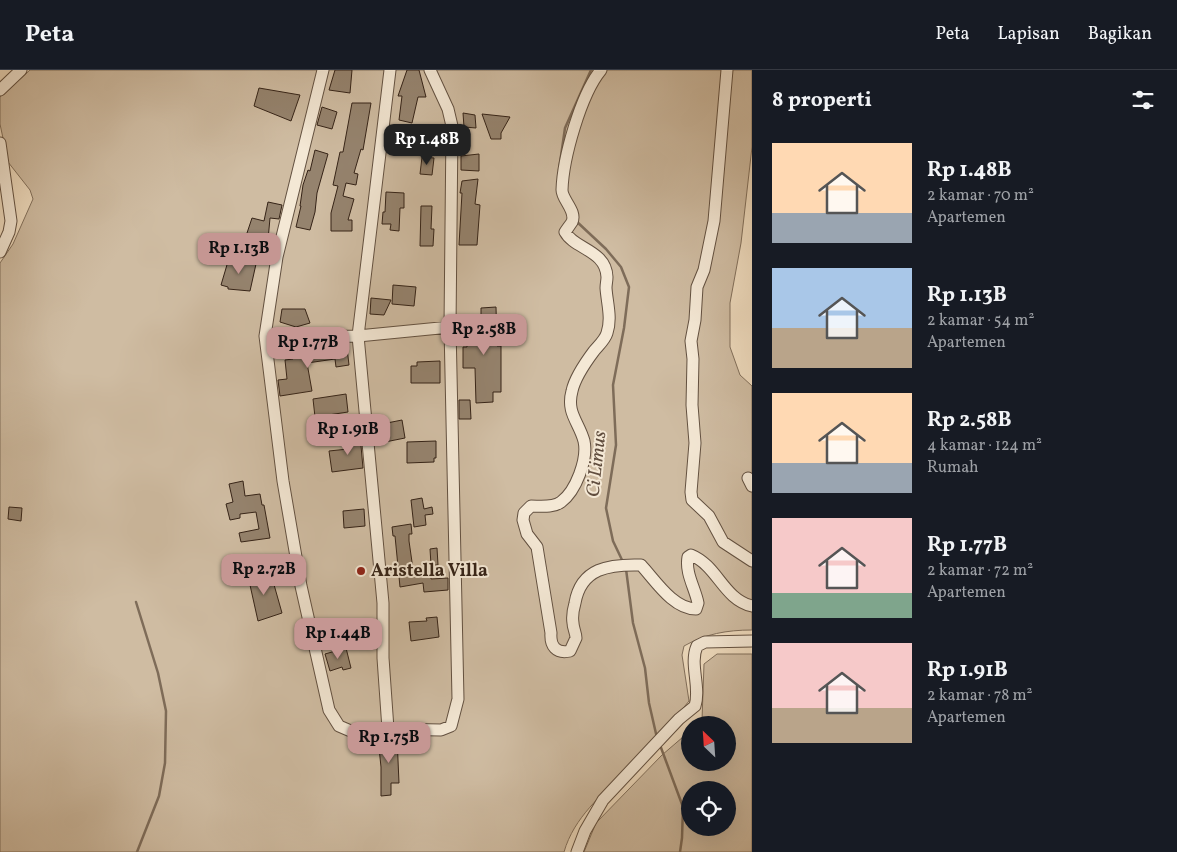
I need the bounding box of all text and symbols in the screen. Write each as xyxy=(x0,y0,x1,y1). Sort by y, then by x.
text: Peta xyxy=(25,18,74,52)
text: Peta xyxy=(936,22,969,47)
text: Lapisan xyxy=(997,22,1060,47)
text: Bagikan xyxy=(1088,22,1152,47)
text: 8 properti xyxy=(772,86,872,115)
icon: filters xyxy=(1129,86,1157,114)
pin: Rp 1.48B xyxy=(375,124,479,166)
text: Rp 1.48B xyxy=(395,129,459,151)
text: Rp 1.48B xyxy=(927,156,1012,185)
icon: home xyxy=(812,163,872,223)
text: 2 kamar · 70 m² xyxy=(927,185,1034,207)
text: Apartemen xyxy=(927,207,1006,229)
pin: Rp 1.13B xyxy=(187,232,291,275)
text: Rp 1.13B xyxy=(209,238,269,260)
text: Rp 1.13B xyxy=(927,281,1007,310)
icon: home xyxy=(812,288,872,348)
text: 2 kamar · 54 m² xyxy=(927,310,1034,332)
pin: Rp 2.58B xyxy=(432,314,536,356)
text: Rp 2.58B xyxy=(452,319,516,341)
pin: Rp 1.77B xyxy=(256,326,360,369)
text: Rp 1.77B xyxy=(277,332,339,354)
text: Apartemen xyxy=(927,332,1006,354)
text: Rp 2.58B xyxy=(927,406,1012,435)
icon: home xyxy=(812,413,872,473)
pin: Rp 1.91B xyxy=(296,414,400,456)
text: Rp 1.91B xyxy=(317,419,379,441)
water label: Ci Limus xyxy=(581,430,613,498)
text: 4 kamar · 124 m² xyxy=(927,435,1042,457)
text: Rumah xyxy=(927,457,979,479)
text: Rp 1.77B xyxy=(927,531,1007,560)
icon: home xyxy=(812,538,872,598)
pin: Rp 2.72B xyxy=(212,554,316,596)
text: Rp 2.72B xyxy=(232,559,296,581)
place label: Aristella Villa xyxy=(371,559,488,584)
text: 2 kamar · 72 m² xyxy=(927,560,1033,582)
marker: Aristella Villa xyxy=(355,565,367,577)
text: Apartemen xyxy=(927,582,1006,604)
pin: Rp 1.44B xyxy=(286,618,390,660)
text: Rp 1.44B xyxy=(305,623,371,645)
text: Rp 1.91B xyxy=(927,656,1008,685)
icon: home xyxy=(812,663,872,723)
text: 2 kamar · 78 m² xyxy=(927,685,1033,707)
text: Apartemen xyxy=(927,707,1006,729)
north arrow xyxy=(681,716,736,771)
map controls xyxy=(681,716,736,836)
pin: Rp 1.75B xyxy=(337,722,441,764)
text: Rp 1.75B xyxy=(358,727,420,749)
button: locate xyxy=(681,781,736,836)

